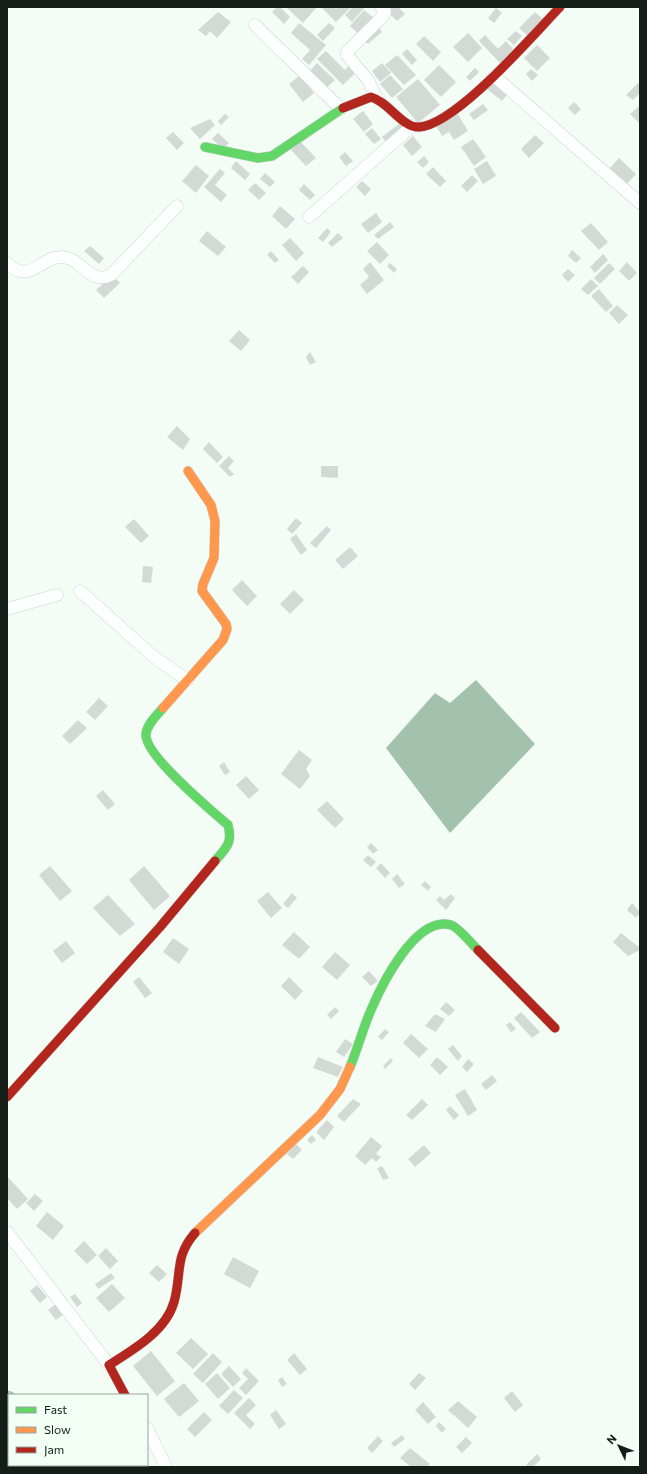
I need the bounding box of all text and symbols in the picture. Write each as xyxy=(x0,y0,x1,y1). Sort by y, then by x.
legend xyxy=(8,1394,148,1466)
text: Fast xyxy=(44,1402,67,1416)
text: Slow xyxy=(44,1422,71,1436)
north arrow xyxy=(599,1426,639,1466)
text: N xyxy=(604,1431,619,1446)
text: Jam xyxy=(44,1442,64,1457)

